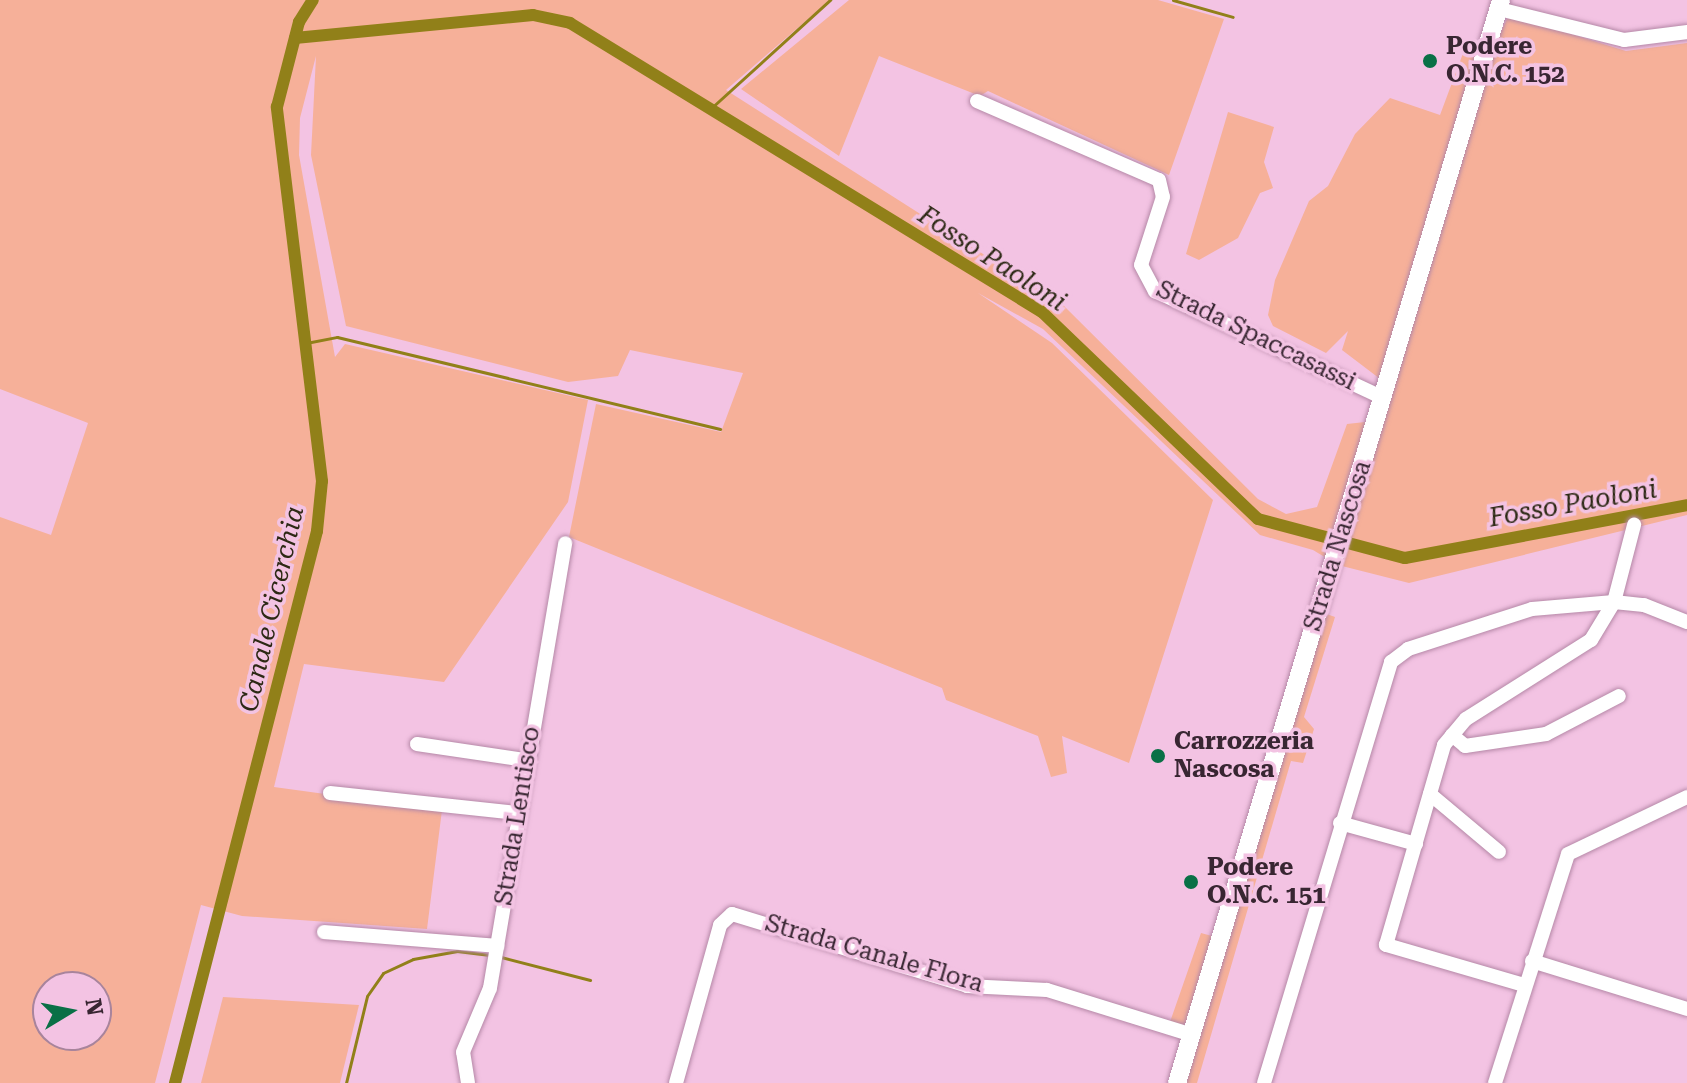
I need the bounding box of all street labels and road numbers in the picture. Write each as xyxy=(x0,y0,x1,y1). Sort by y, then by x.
street label: Strada Spaccasassi xyxy=(1152,275,1360,397)
street label: Strada Nascosa xyxy=(1298,458,1378,634)
street label: Strada Lentisco xyxy=(490,725,546,907)
street label: Strada Canale Flora xyxy=(762,909,986,999)

